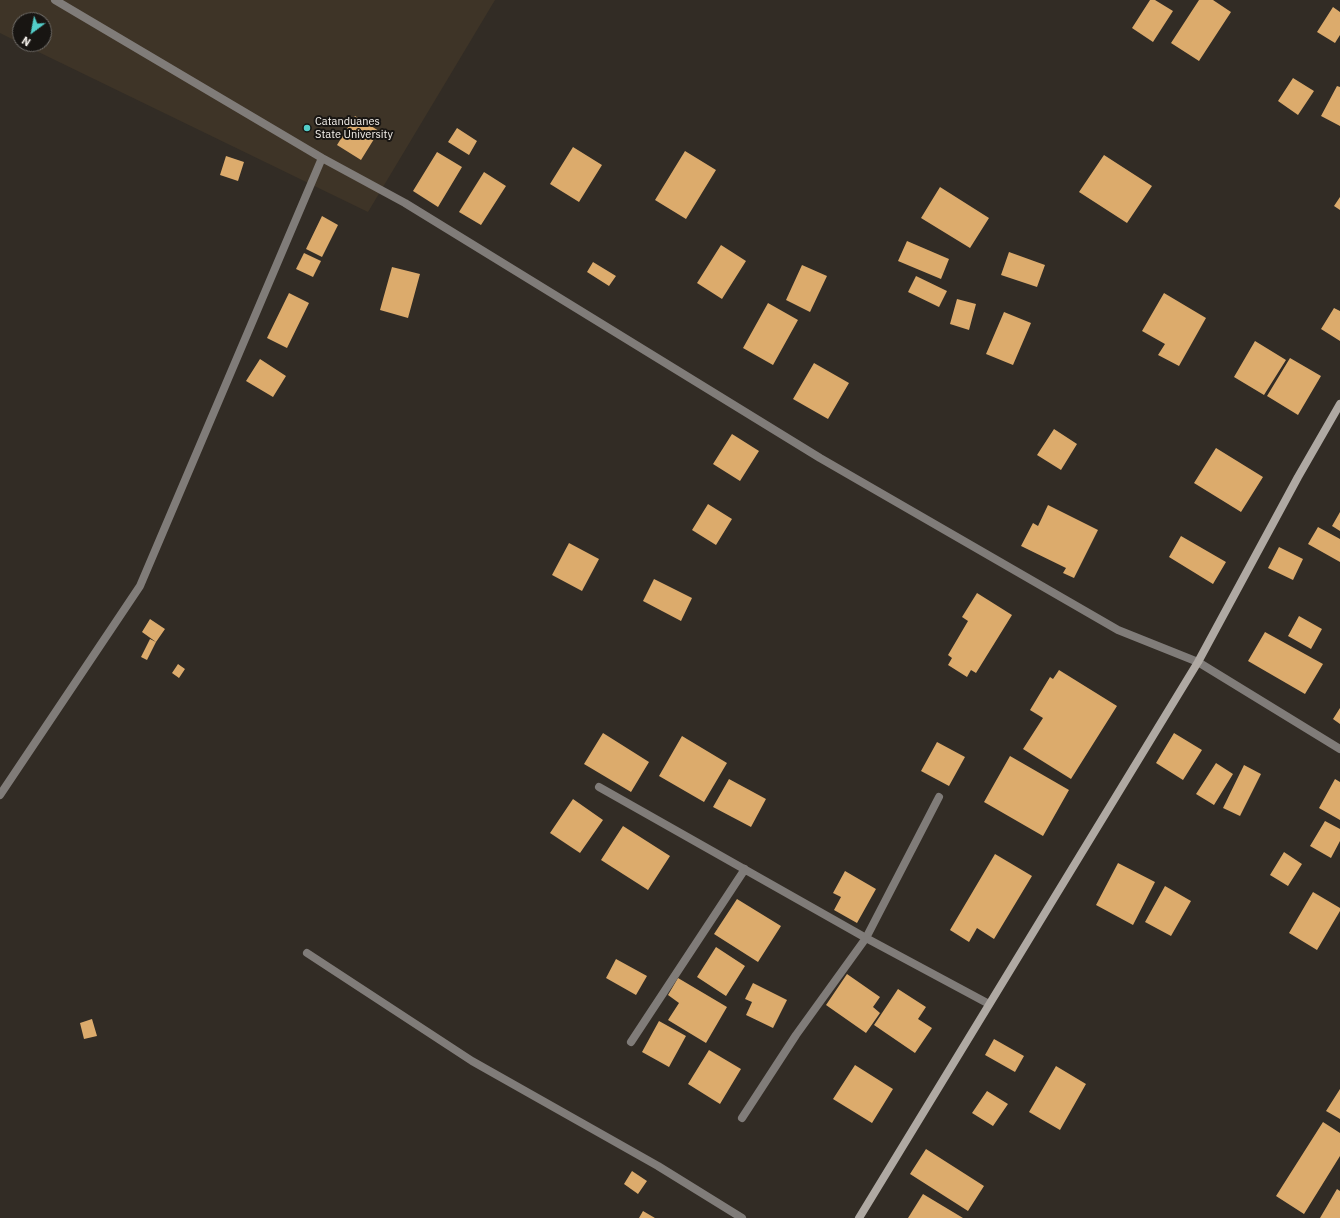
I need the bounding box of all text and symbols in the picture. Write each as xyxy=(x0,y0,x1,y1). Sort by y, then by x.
north arrow xyxy=(12,12,52,52)
text: N xyxy=(19,33,33,49)
place label: Catanduanes State University xyxy=(315,115,393,141)
marker: Catanduanes State University xyxy=(302,123,312,133)

